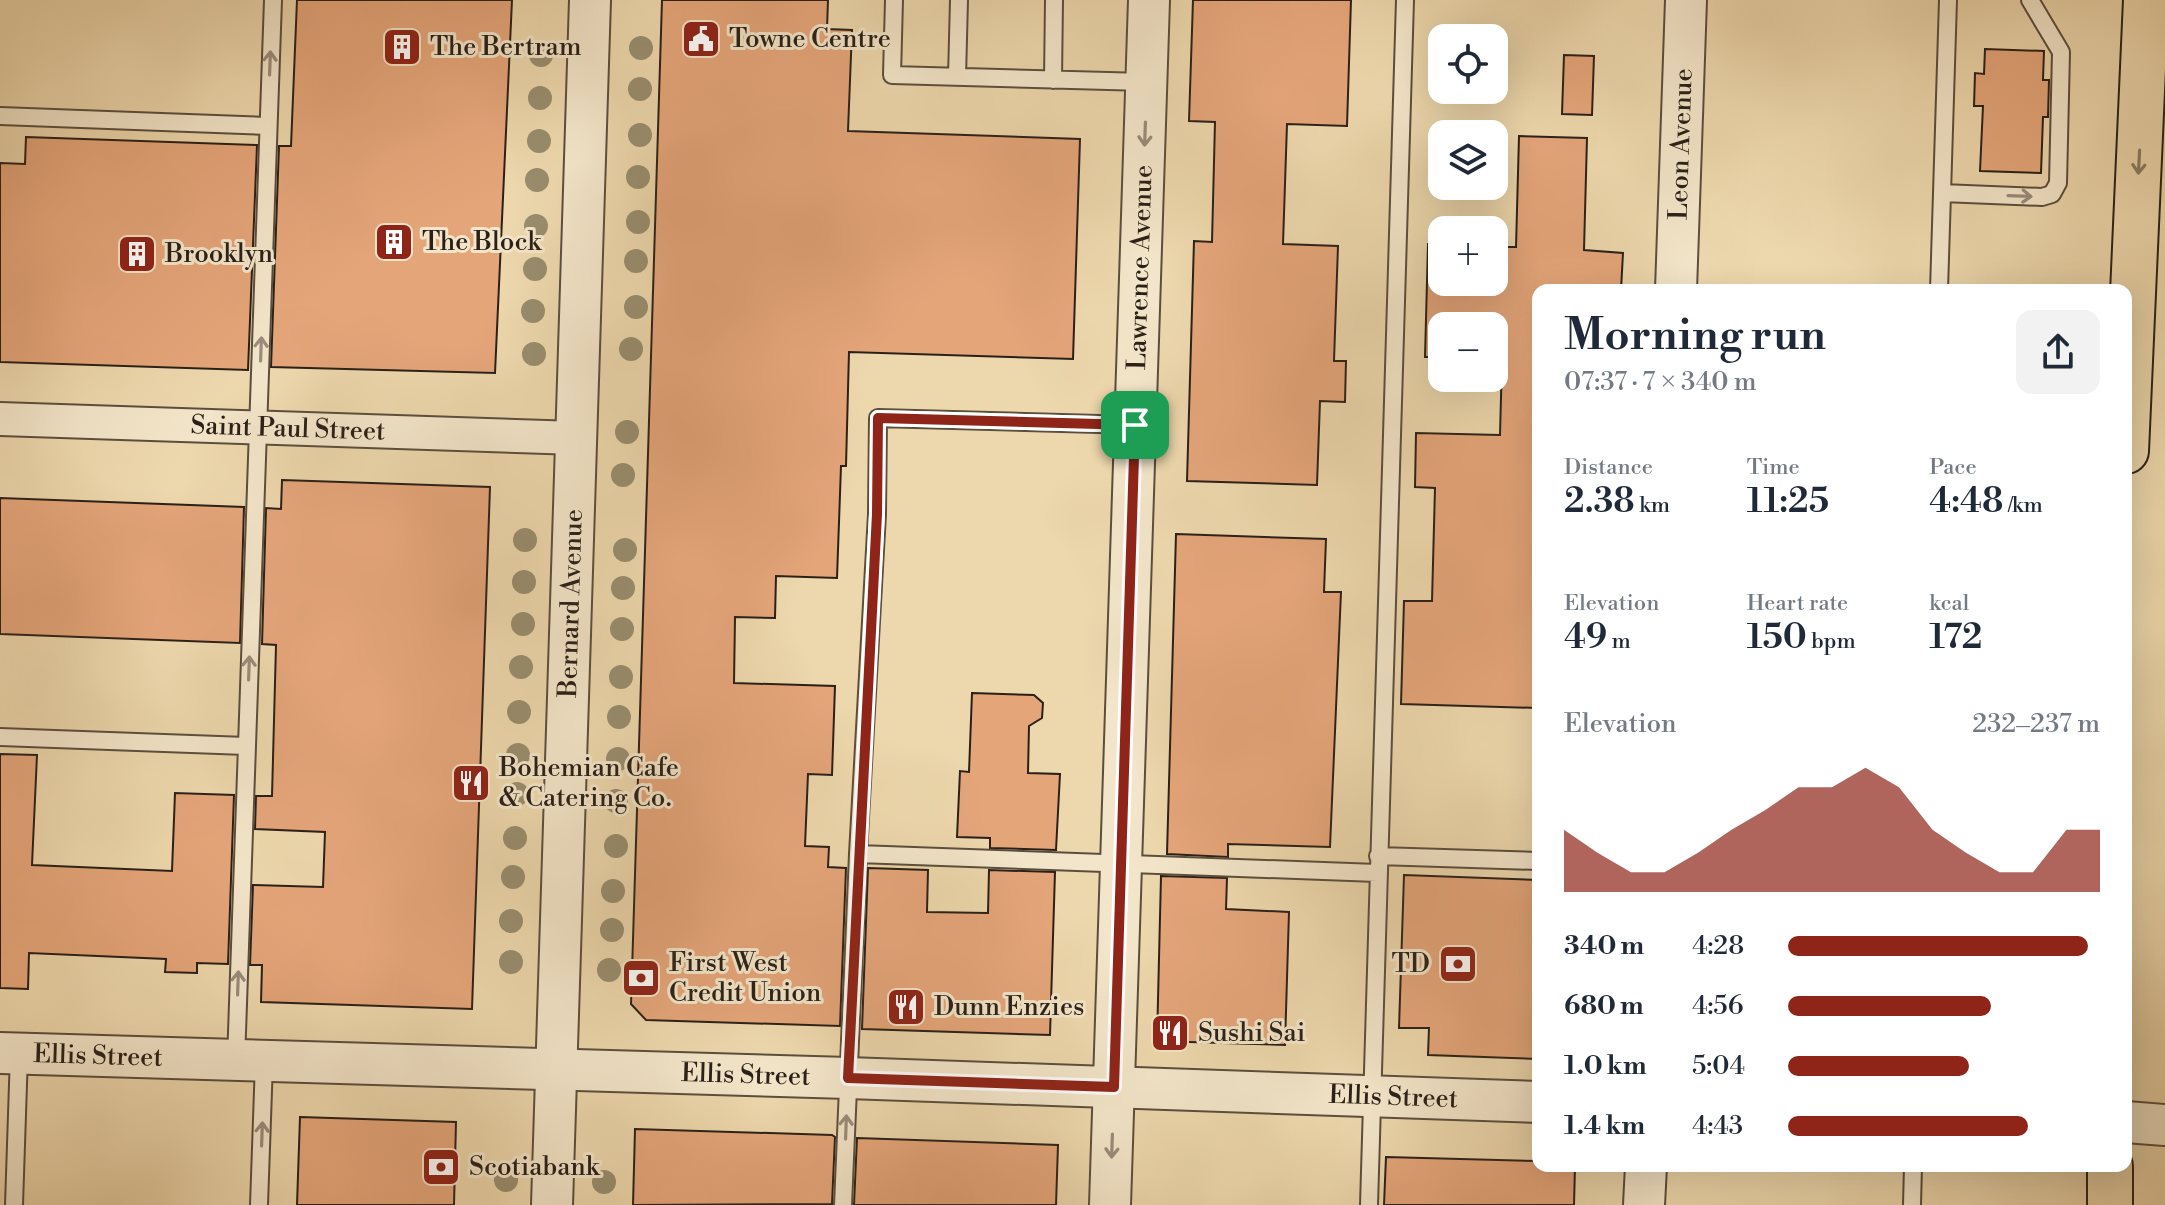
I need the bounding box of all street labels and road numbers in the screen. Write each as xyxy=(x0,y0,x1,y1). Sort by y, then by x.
street label: Leon Avenue xyxy=(1662,68,1700,220)
street label: Lawrence Avenue xyxy=(1121,164,1160,371)
street label: Saint Paul Street xyxy=(190,409,386,448)
street label: Bernard Avenue xyxy=(552,509,590,699)
street label: Ellis Street xyxy=(33,1038,163,1074)
street label: Ellis Street xyxy=(681,1057,811,1093)
street label: Ellis Street xyxy=(1328,1079,1459,1115)

